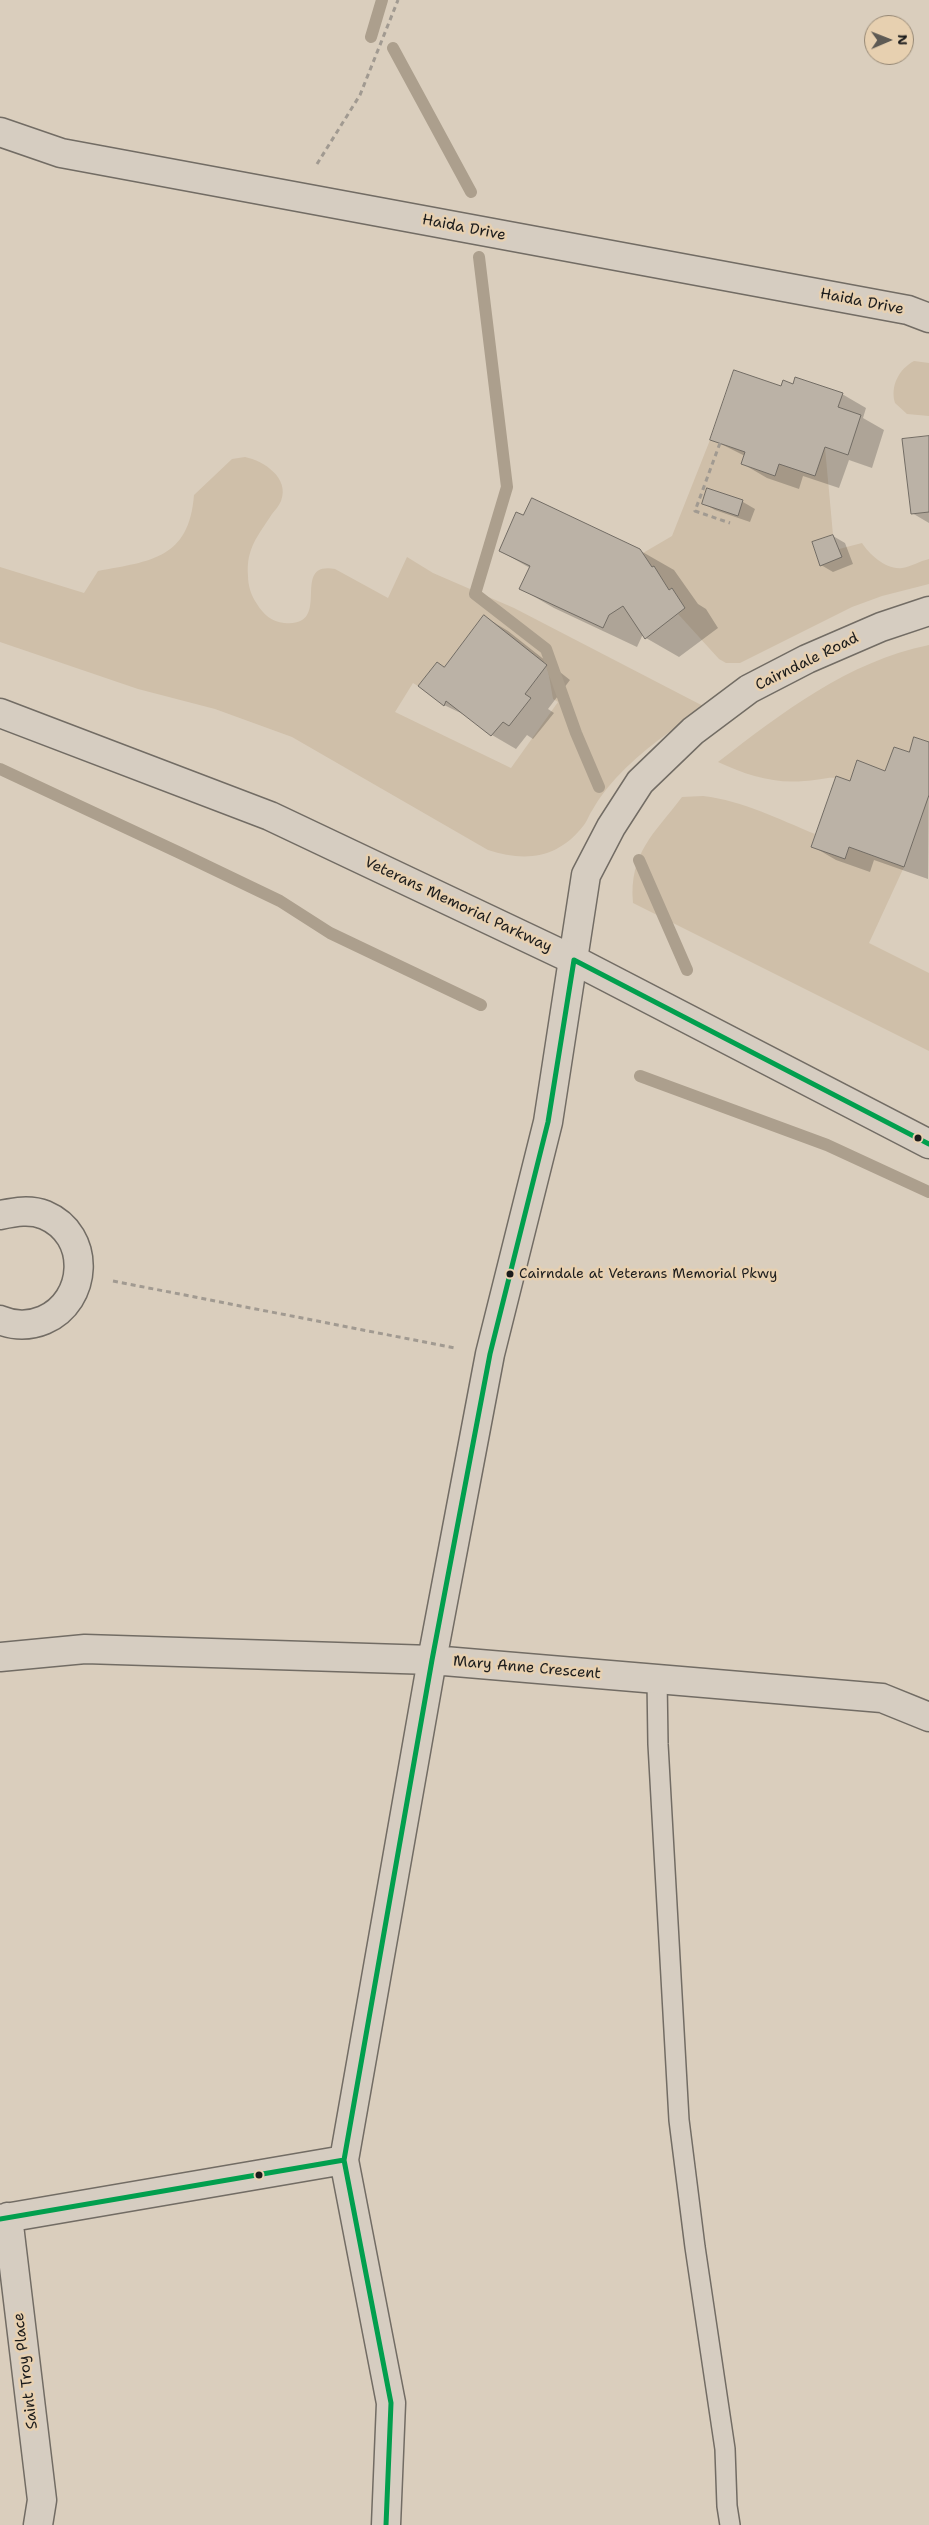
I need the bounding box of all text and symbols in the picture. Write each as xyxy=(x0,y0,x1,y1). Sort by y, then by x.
north arrow xyxy=(864,15,914,65)
text: N xyxy=(894,34,912,45)
street label: Haida Drive xyxy=(421,211,507,245)
street label: Haida Drive xyxy=(819,285,905,319)
street label: Cairndale Road xyxy=(753,629,861,695)
street label: Veterans Memorial Parkway xyxy=(361,854,555,956)
unlabelled marker xyxy=(913,1133,923,1143)
place label: Cairndale at Veterans Memorial Pkwy xyxy=(519,1266,777,1282)
marker: Cairndale at Veterans Memorial Pkwy xyxy=(505,1269,515,1279)
street label: Mary Anne Crescent xyxy=(452,1653,602,1683)
unlabelled marker xyxy=(254,2170,264,2180)
street label: Saint Troy Place xyxy=(10,2312,42,2430)

